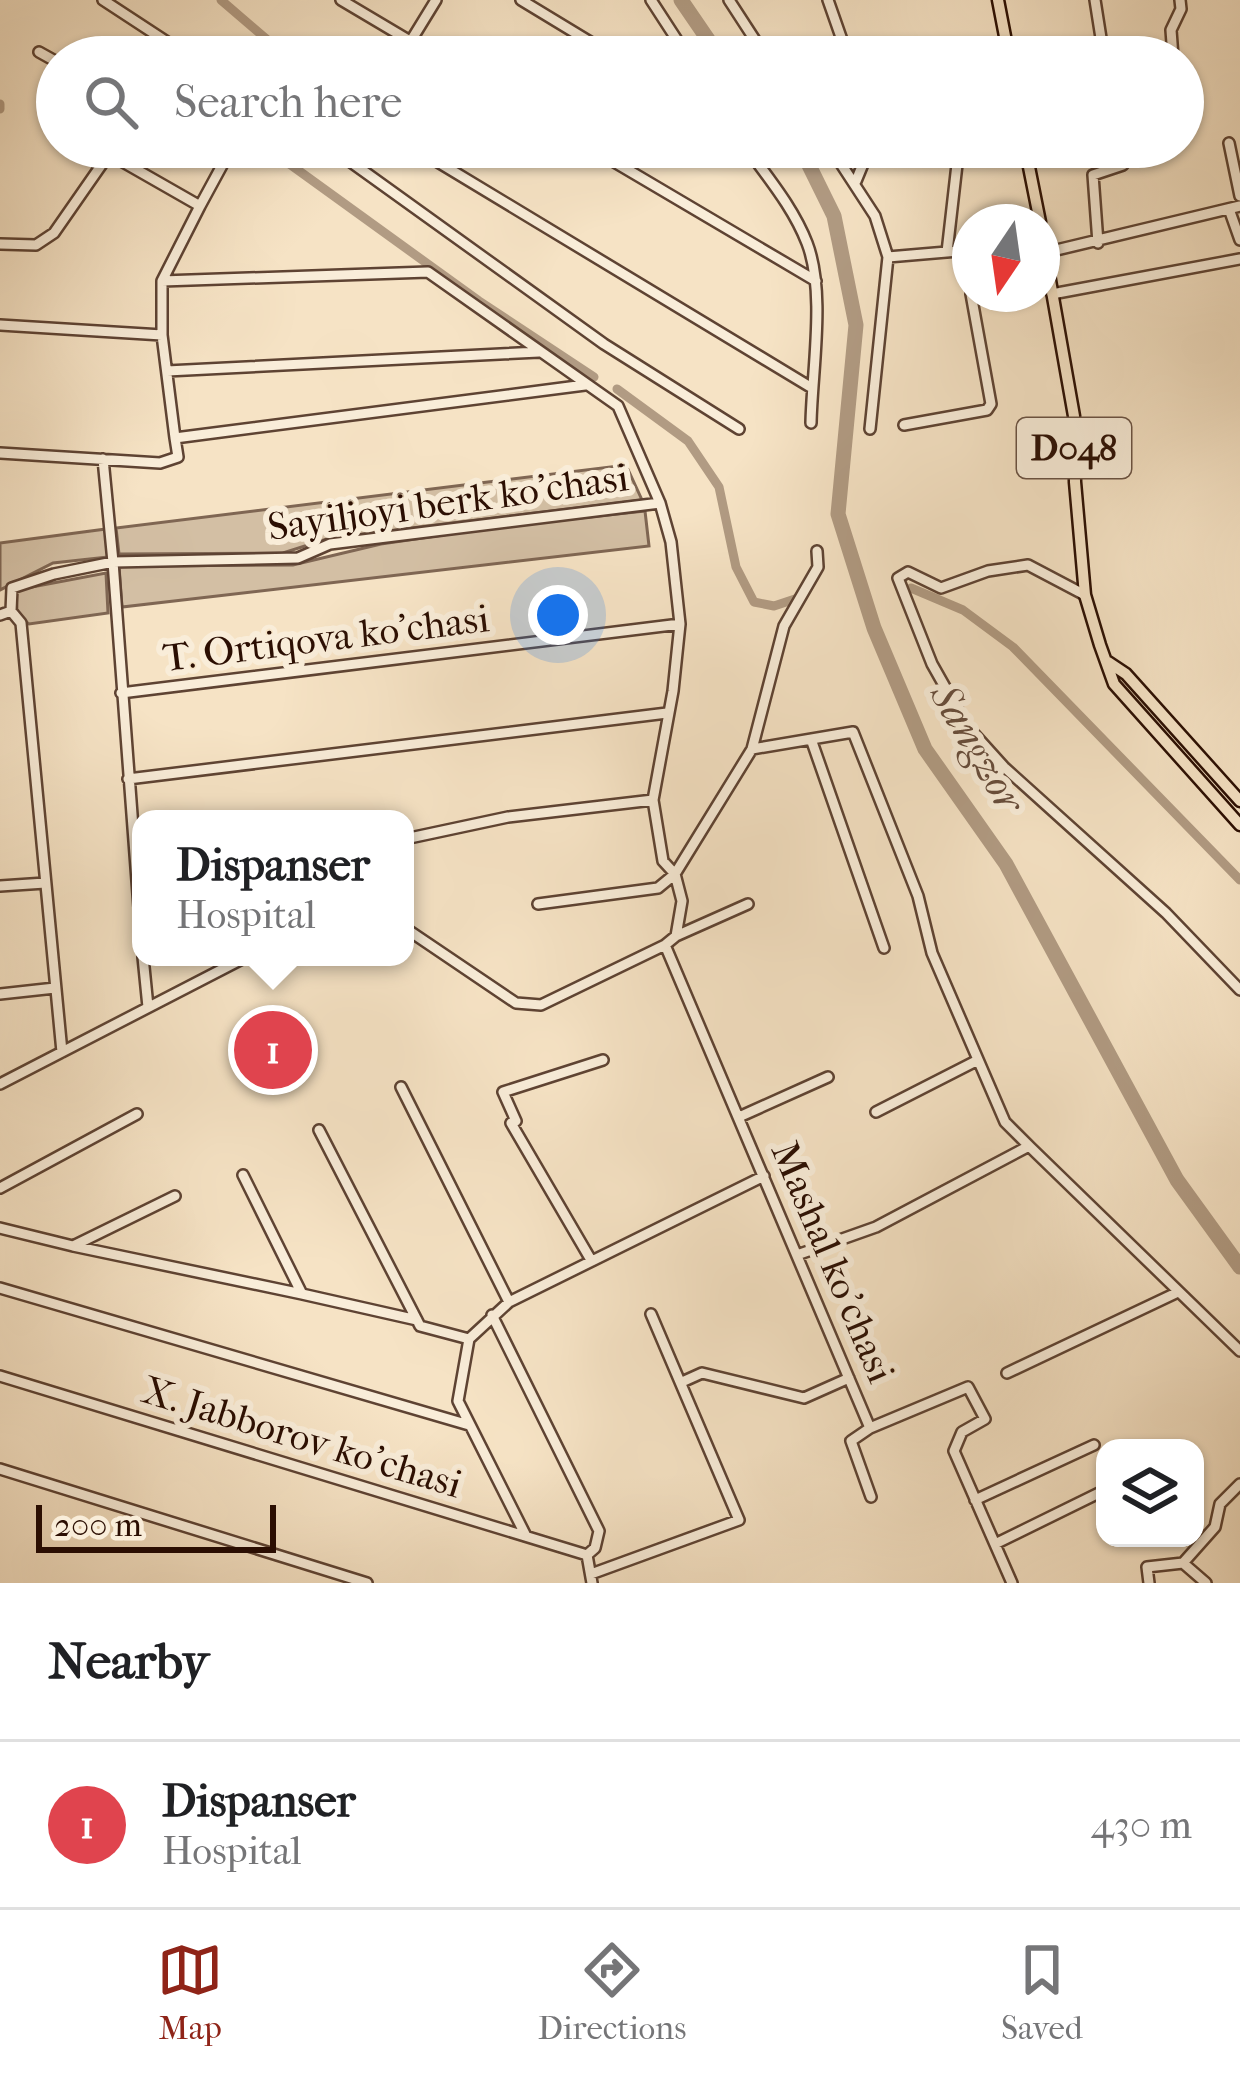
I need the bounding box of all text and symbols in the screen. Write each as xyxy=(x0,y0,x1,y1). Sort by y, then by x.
search box xyxy=(36,36,1204,168)
icon: search xyxy=(78,69,144,135)
text: Search here xyxy=(174,76,402,129)
north arrow xyxy=(952,204,1060,312)
road number: D048 xyxy=(1017,418,1131,478)
street label: Sayiljoyi berk ko'chasi xyxy=(265,454,632,550)
your location xyxy=(528,585,588,645)
street label: T. Ortiqova ko'chasi xyxy=(160,595,492,681)
water label: Sangzor xyxy=(919,674,1036,824)
popup xyxy=(132,810,414,966)
text: Dispanser xyxy=(176,839,370,892)
text: Hospital xyxy=(176,892,316,938)
pin: 1 xyxy=(234,1005,312,1095)
street label: Mashal ko'chasi xyxy=(762,1135,905,1390)
street label: X. Jabborov ko'chasi xyxy=(137,1367,468,1508)
map controls xyxy=(1096,1439,1204,1547)
button: layers xyxy=(1096,1439,1204,1547)
scale bar xyxy=(36,1499,276,1552)
text: 200 m xyxy=(54,1506,142,1545)
text: Nearby xyxy=(48,1631,209,1691)
text: Dispanser xyxy=(162,1775,356,1828)
text: 1 xyxy=(80,1802,94,1848)
text: 430 m xyxy=(1091,1802,1192,1848)
text: Hospital xyxy=(162,1828,302,1874)
tab: Map xyxy=(157,1937,223,2048)
tab: Directions xyxy=(538,1937,686,2048)
tab: Saved xyxy=(1001,1937,1083,2048)

